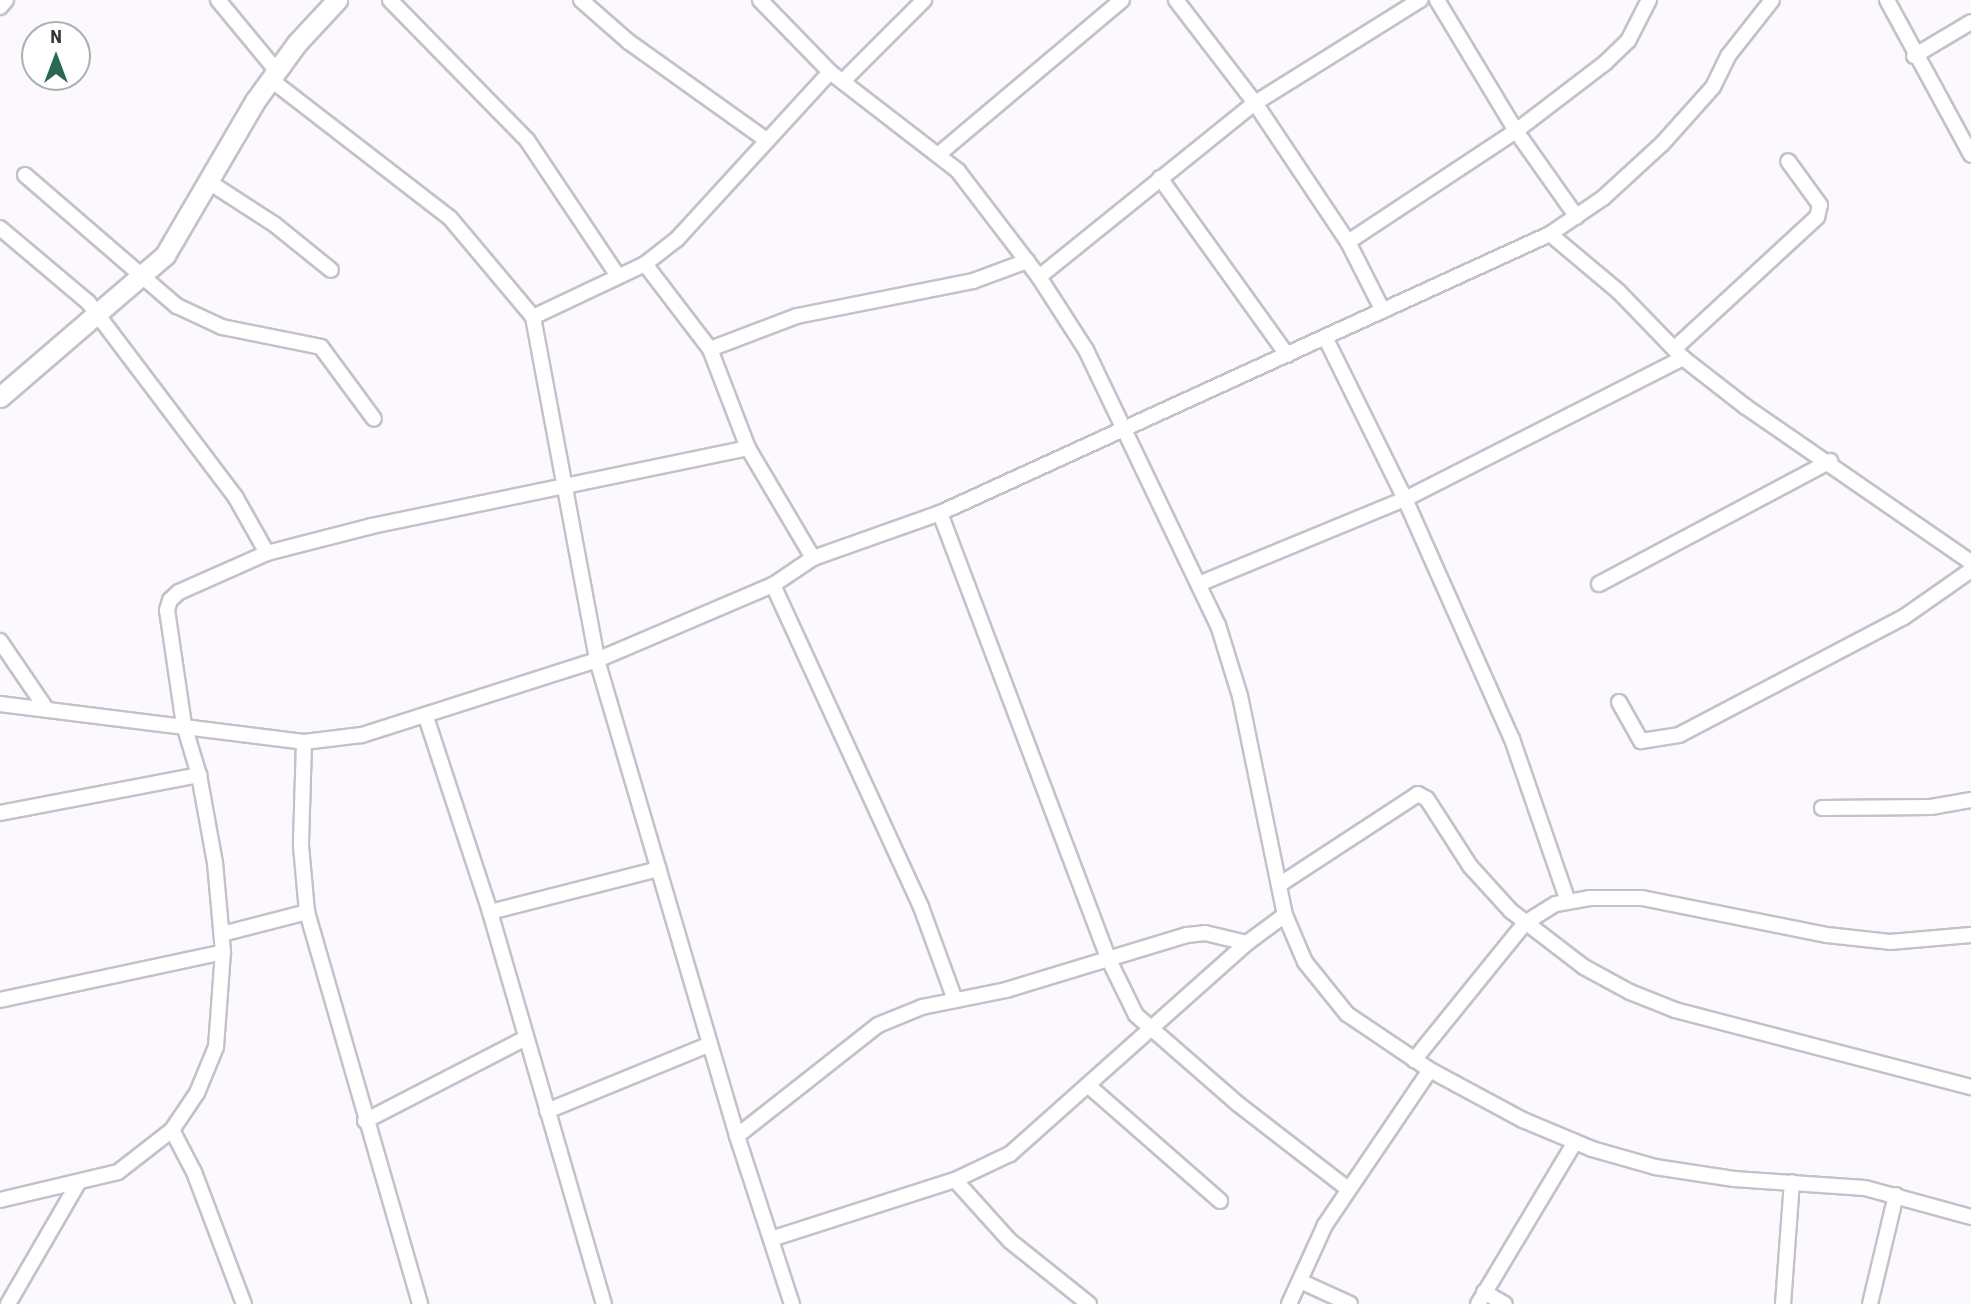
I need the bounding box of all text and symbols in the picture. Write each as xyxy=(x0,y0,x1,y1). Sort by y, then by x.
north arrow xyxy=(21,21,91,91)
text: N xyxy=(50,25,62,48)

